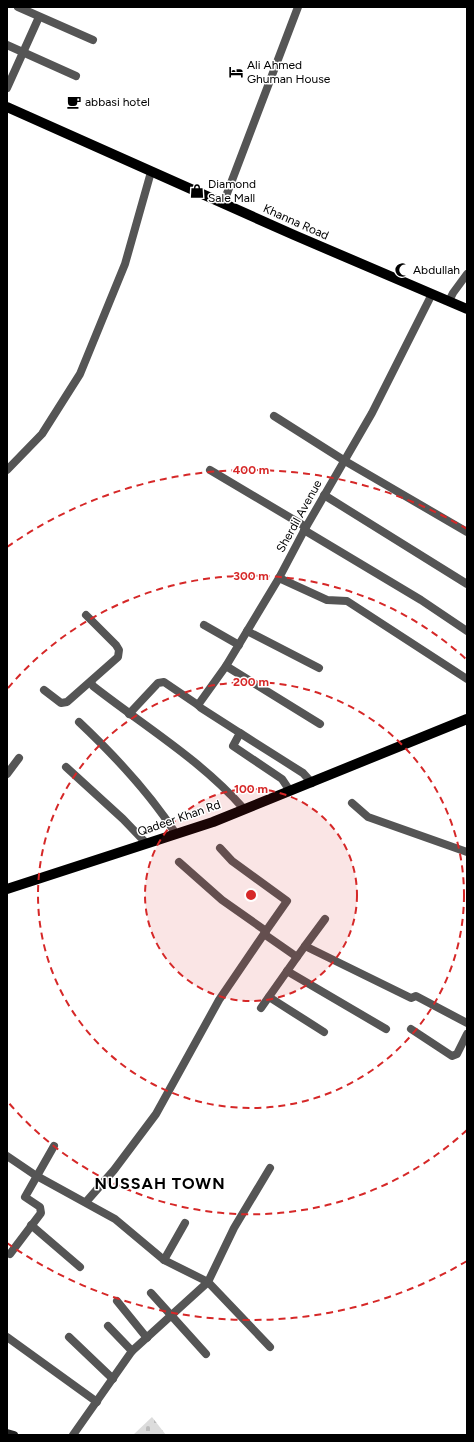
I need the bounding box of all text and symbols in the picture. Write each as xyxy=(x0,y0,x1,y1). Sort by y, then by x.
place label: Ali Ahmed Ghuman House xyxy=(247,58,331,86)
hotel icon: Ali Ahmed Ghuman House xyxy=(228,64,244,80)
cafe icon: abbasi hotel xyxy=(66,94,82,110)
place label: abbasi hotel xyxy=(85,95,150,109)
place label: Diamond Sale Mall xyxy=(208,177,256,205)
shop icon: Diamond Sale Mall xyxy=(189,183,205,199)
street label: Khanna Road xyxy=(261,201,331,243)
mosque icon: Abdullah xyxy=(394,262,410,278)
place label: Abdullah xyxy=(413,263,460,277)
text: 400 m xyxy=(233,463,269,477)
street label: Sherdil Avenue xyxy=(273,477,325,555)
text: 300 m xyxy=(233,569,269,583)
text: 200 m xyxy=(233,675,269,689)
text: 100 m xyxy=(234,782,268,796)
street label: Qadeer Khan Rd xyxy=(136,797,222,839)
centre of rings xyxy=(244,888,258,902)
district label: NUSSAH TOWN xyxy=(94,1174,226,1193)

